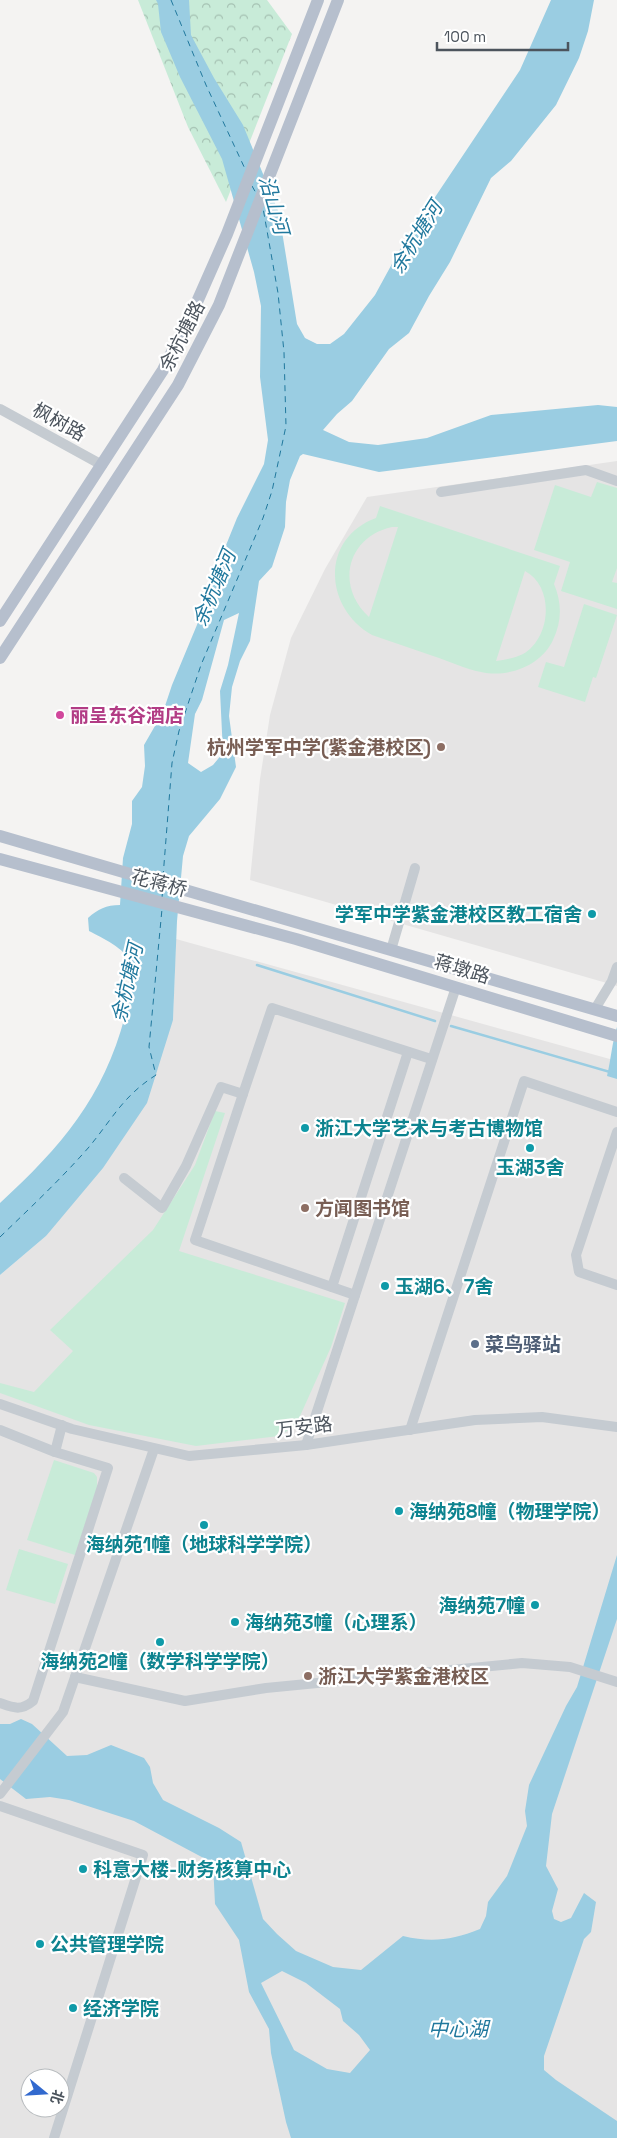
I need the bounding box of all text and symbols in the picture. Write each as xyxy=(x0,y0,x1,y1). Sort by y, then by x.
scale bar xyxy=(437,20,568,52)
text: 100 m xyxy=(444,27,486,46)
water label: 沿山河 xyxy=(253,173,296,241)
water label: 余杭塘河 xyxy=(384,193,450,278)
street label: 余杭塘路 xyxy=(154,296,210,376)
street label: 枫树路 xyxy=(28,397,90,447)
water label: 余杭塘河 xyxy=(186,542,243,630)
place label: 丽呈东谷酒店 xyxy=(70,703,184,728)
marker: 丽呈东谷酒店 xyxy=(54,709,66,721)
place label: 杭州学军中学(紫金港校区) xyxy=(207,735,431,760)
marker: 杭州学军中学(紫金港校区) xyxy=(435,741,447,753)
street label: 花蒋桥 xyxy=(128,864,190,902)
place label: 学军中学紫金港校区教工宿舍 xyxy=(335,902,582,927)
marker: 学军中学紫金港校区教工宿舍 xyxy=(586,908,598,920)
water label: 余杭塘河 xyxy=(105,937,150,1025)
street label: 蒋墩路 xyxy=(431,949,493,989)
place label: 浙江大学艺术与考古博物馆 xyxy=(315,1116,543,1141)
marker: 浙江大学艺术与考古博物馆 xyxy=(299,1122,311,1134)
marker: 玉湖3舍 xyxy=(524,1142,536,1154)
place label: 玉湖3舍 xyxy=(496,1155,564,1180)
place label: 方闻图书馆 xyxy=(315,1196,410,1221)
marker: 方闻图书馆 xyxy=(299,1202,311,1214)
place label: 玉湖6、7舍 xyxy=(395,1274,493,1299)
marker: 玉湖6、7舍 xyxy=(379,1280,391,1292)
place label: 菜鸟驿站 xyxy=(485,1332,561,1357)
marker: 菜鸟驿站 xyxy=(469,1338,481,1350)
street label: 万安路 xyxy=(274,1411,334,1443)
place label: 海纳苑8幢（物理学院） xyxy=(409,1499,610,1524)
marker: 海纳苑8幢（物理学院） xyxy=(393,1505,405,1517)
marker: 海纳苑1幢（地球科学学院） xyxy=(198,1519,210,1531)
place label: 海纳苑1幢（地球科学学院） xyxy=(86,1532,322,1557)
place label: 海纳苑7幢 xyxy=(438,1593,525,1618)
marker: 海纳苑7幢 xyxy=(529,1599,541,1611)
place label: 海纳苑3幢（心理系） xyxy=(245,1610,428,1635)
marker: 海纳苑3幢（心理系） xyxy=(229,1616,241,1628)
marker: 海纳苑2幢（数学科学学院） xyxy=(154,1636,166,1648)
place label: 海纳苑2幢（数学科学学院） xyxy=(40,1649,280,1674)
place label: 浙江大学紫金港校区 xyxy=(318,1664,489,1689)
marker: 浙江大学紫金港校区 xyxy=(302,1670,314,1682)
place label: 科意大楼-财务核算中心 xyxy=(93,1857,291,1882)
marker: 科意大楼-财务核算中心 xyxy=(77,1863,89,1875)
place label: 公共管理学院 xyxy=(50,1932,164,1957)
marker: 公共管理学院 xyxy=(34,1938,46,1950)
place label: 经济学院 xyxy=(83,1996,159,2021)
marker: 经济学院 xyxy=(67,2002,79,2014)
water label: 中心湖 xyxy=(428,2016,491,2042)
north arrow xyxy=(20,2068,70,2118)
text: 北 xyxy=(47,2088,68,2106)

